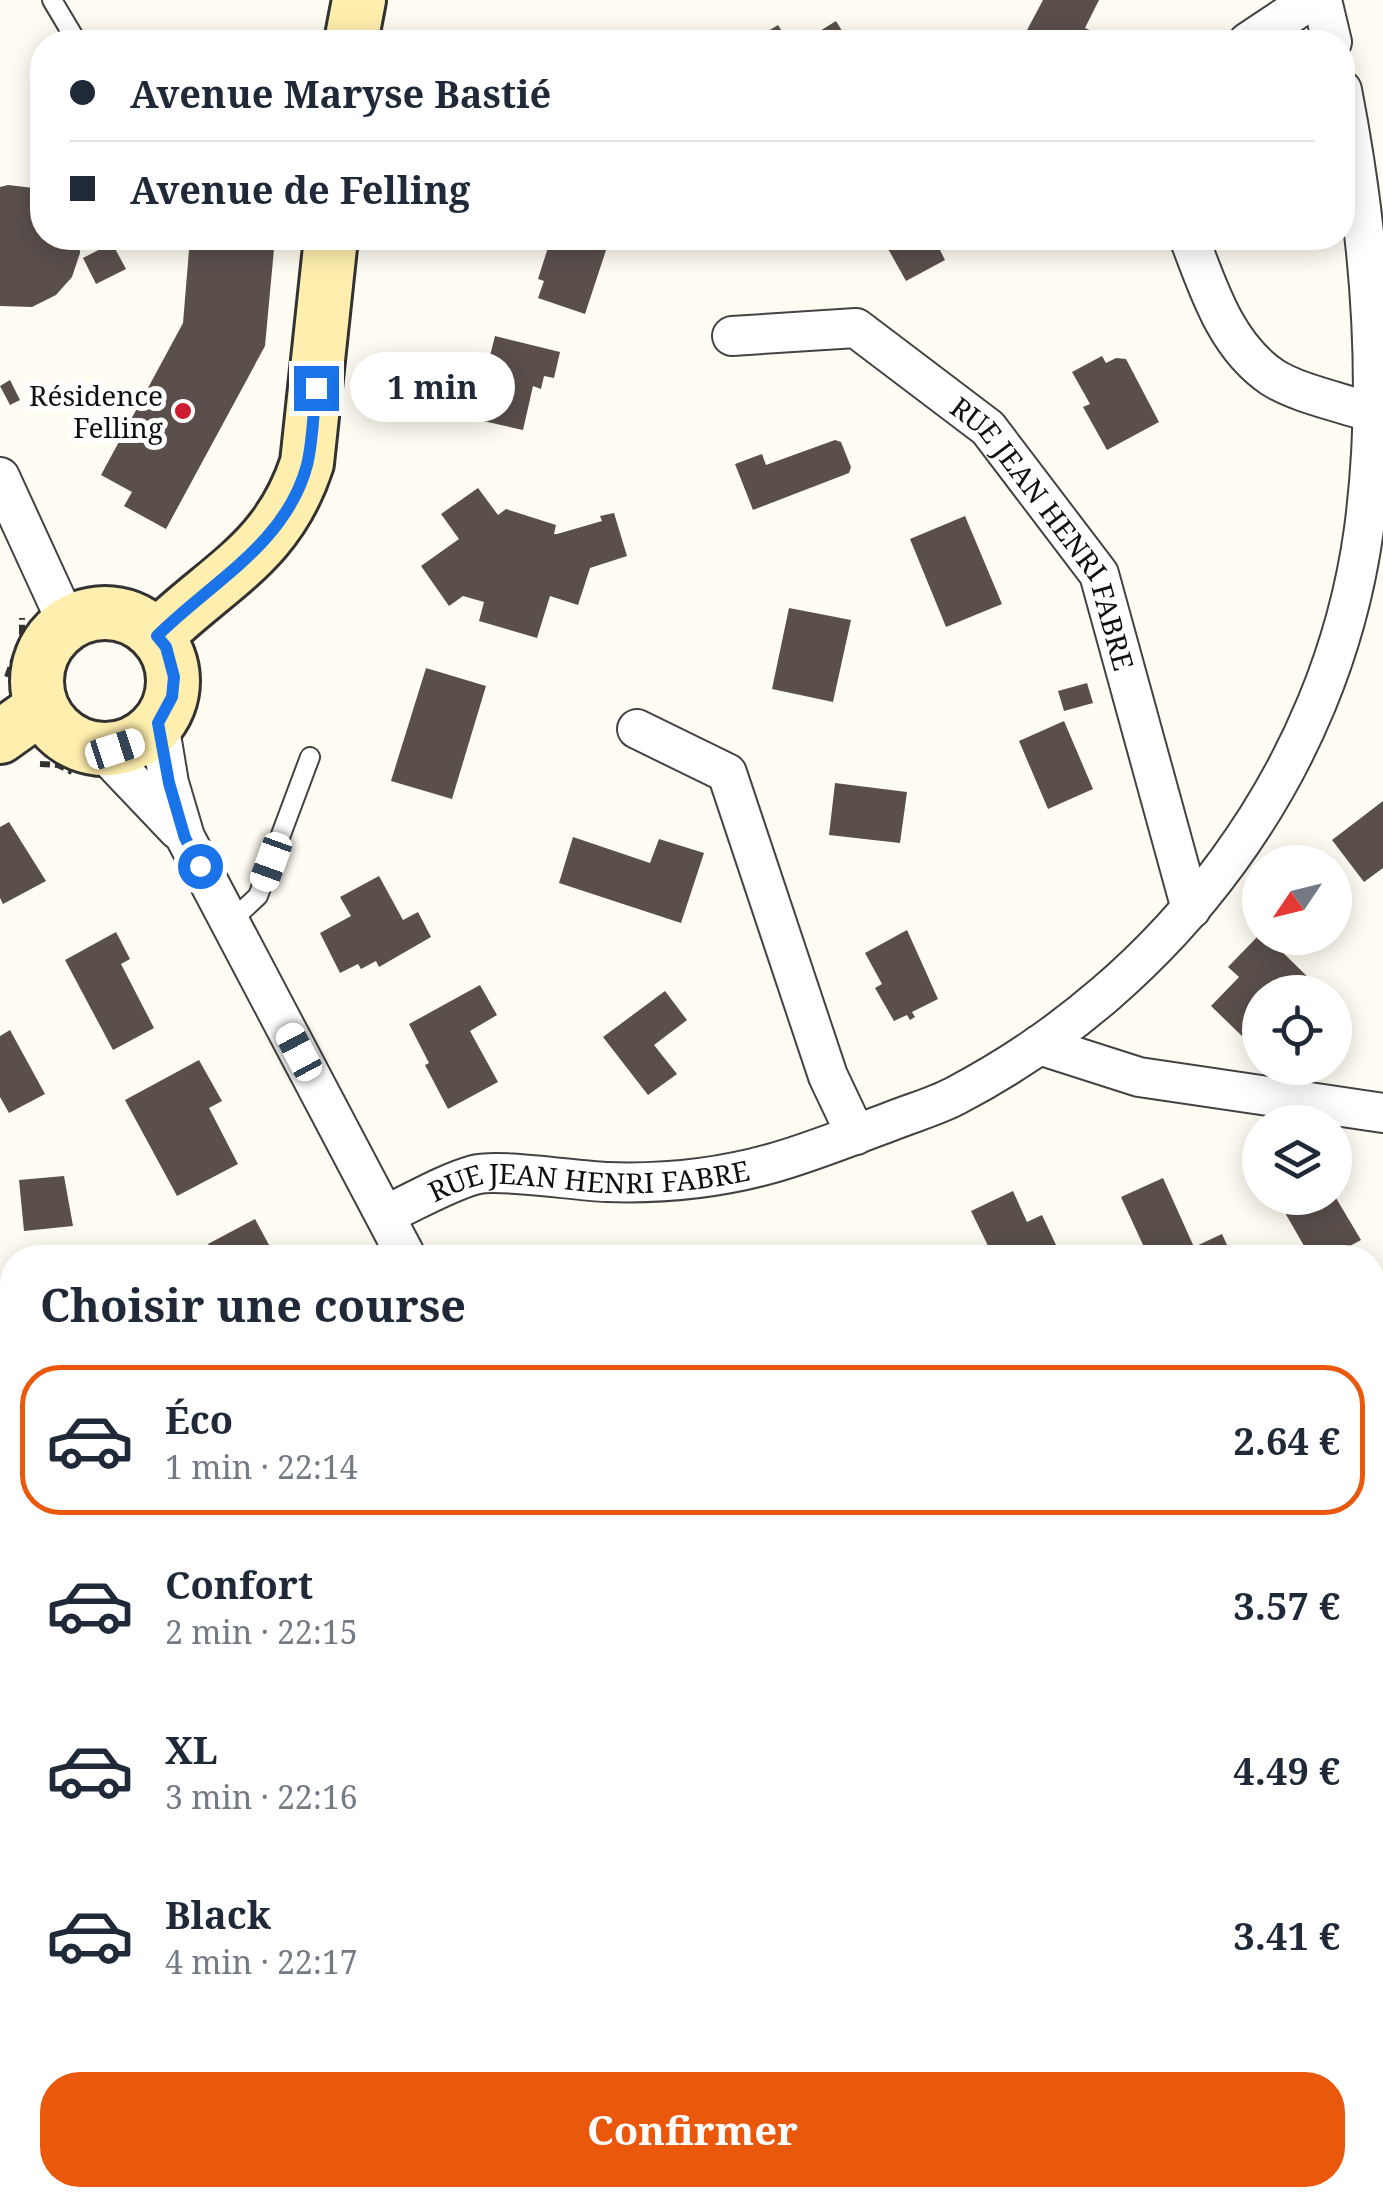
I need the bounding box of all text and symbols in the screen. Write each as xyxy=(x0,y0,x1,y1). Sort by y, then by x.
text: Avenue Maryse Bastié xyxy=(130,67,551,119)
text: Avenue de Felling xyxy=(130,163,470,215)
callout: 1 min xyxy=(351,353,516,423)
text: 1 min xyxy=(387,365,478,408)
route end xyxy=(294,366,339,411)
place label: Résidence Felling xyxy=(29,376,163,446)
street label: RUE JEAN HENRI FABRE xyxy=(943,388,1143,674)
marker: Résidence Felling xyxy=(172,400,194,422)
car xyxy=(82,725,148,773)
car xyxy=(247,829,295,895)
route start xyxy=(178,844,223,889)
north arrow xyxy=(1242,845,1352,955)
map controls xyxy=(1242,845,1352,1215)
button: locate xyxy=(1242,975,1352,1085)
car xyxy=(272,1018,326,1086)
button: layers xyxy=(1242,1105,1352,1215)
street label: RUE JEAN HENRI FABRE xyxy=(422,1151,753,1210)
text: Choisir une course xyxy=(40,1274,466,1335)
text: Éco xyxy=(165,1393,233,1445)
icon: car xyxy=(45,1395,135,1485)
text: 2.64 € xyxy=(1233,1414,1340,1466)
text: 1 min · 22:14 xyxy=(165,1445,358,1488)
text: Confort xyxy=(165,1558,313,1610)
icon: car xyxy=(45,1560,135,1650)
text: 3.57 € xyxy=(1233,1579,1340,1631)
text: 2 min · 22:15 xyxy=(165,1610,358,1653)
text: XL xyxy=(165,1723,218,1775)
icon: car xyxy=(45,1725,135,1815)
text: 4.49 € xyxy=(1233,1744,1340,1796)
text: 3 min · 22:16 xyxy=(165,1775,358,1818)
text: Black xyxy=(165,1888,271,1940)
icon: car xyxy=(45,1890,135,1980)
text: 3.41 € xyxy=(1233,1909,1340,1961)
text: 4 min · 22:17 xyxy=(165,1940,358,1983)
button: Confirmer xyxy=(40,2072,1345,2187)

